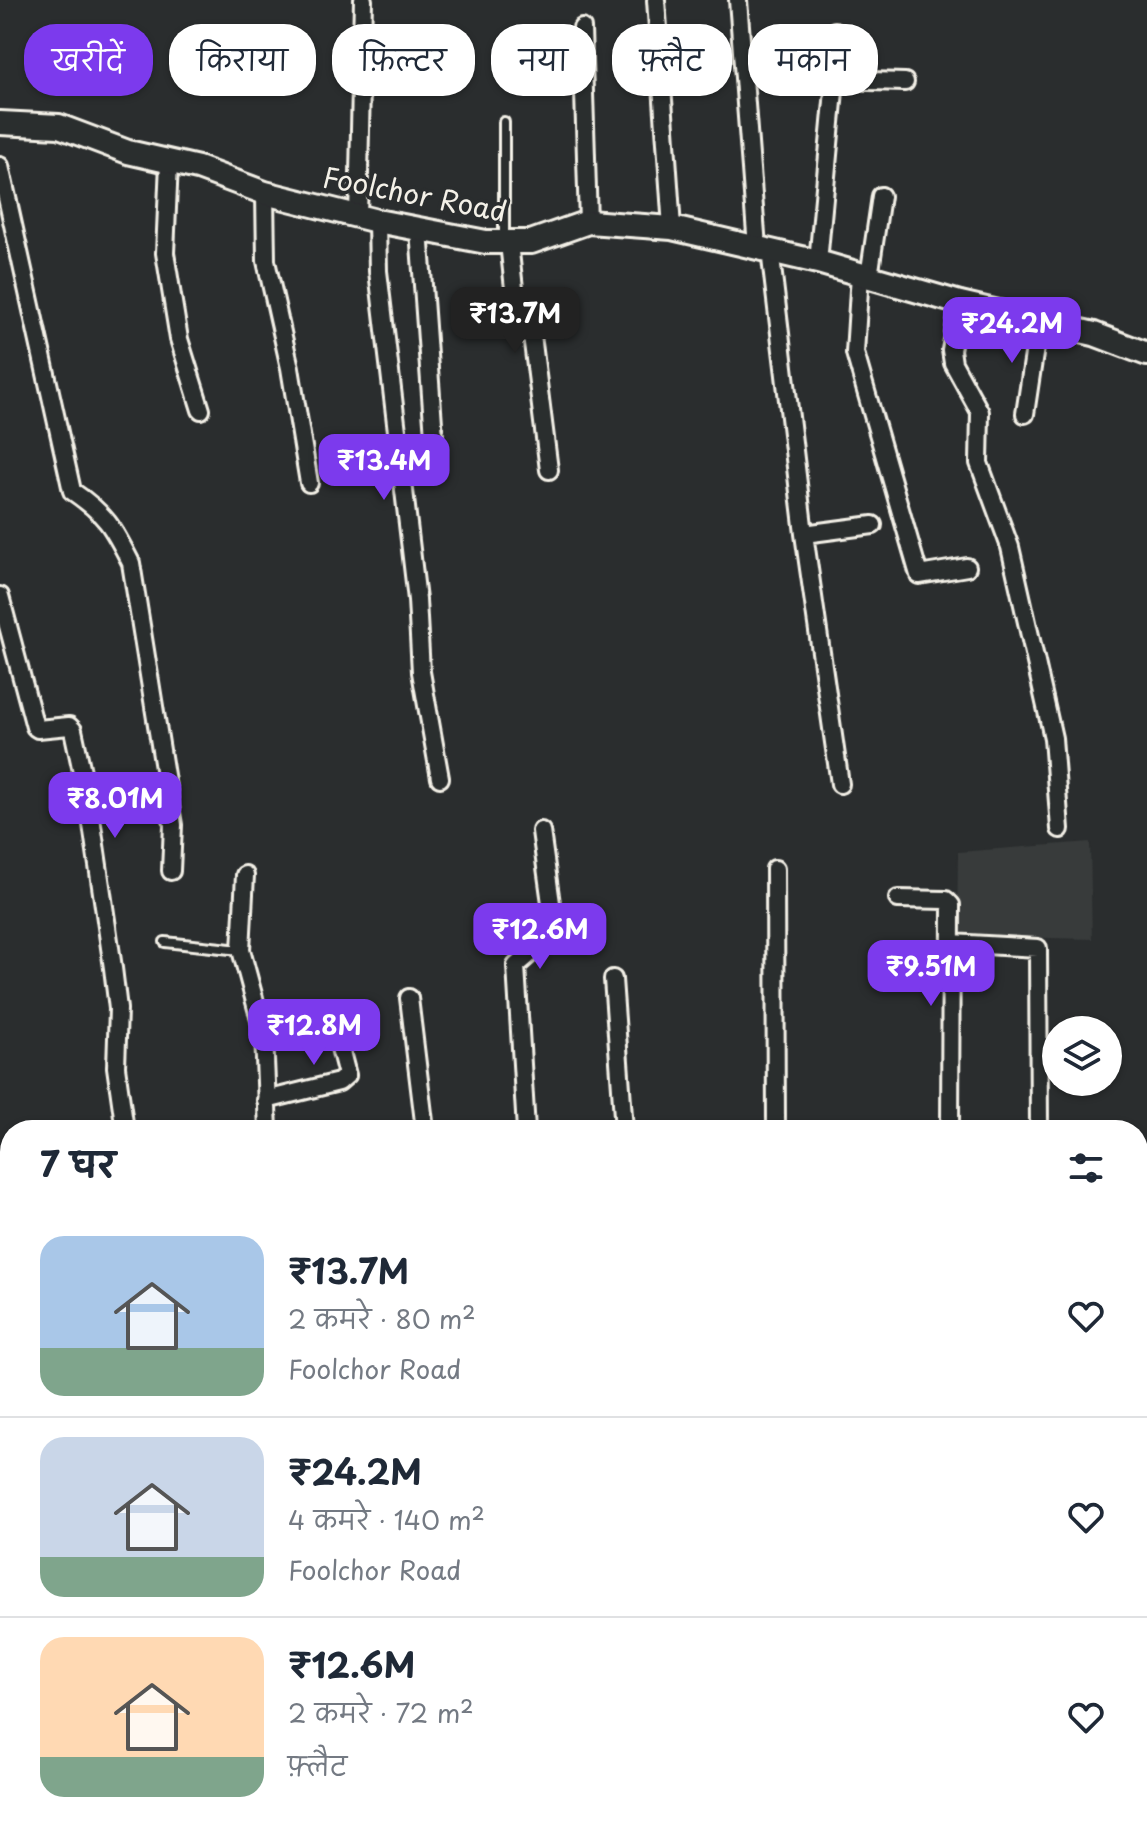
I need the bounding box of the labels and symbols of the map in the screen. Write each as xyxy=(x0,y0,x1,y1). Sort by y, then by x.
street label: Foolchor Road xyxy=(319,154,511,232)
pin: ₹13.7M xyxy=(450,287,580,355)
pin: ₹24.2M xyxy=(947,297,1077,365)
pin: ₹13.4M xyxy=(319,434,449,502)
pin: ₹8.01M xyxy=(50,772,180,840)
pin: ₹12.6M xyxy=(475,903,605,971)
pin: ₹9.51M xyxy=(866,940,996,1008)
pin: ₹12.8M xyxy=(249,999,379,1067)

